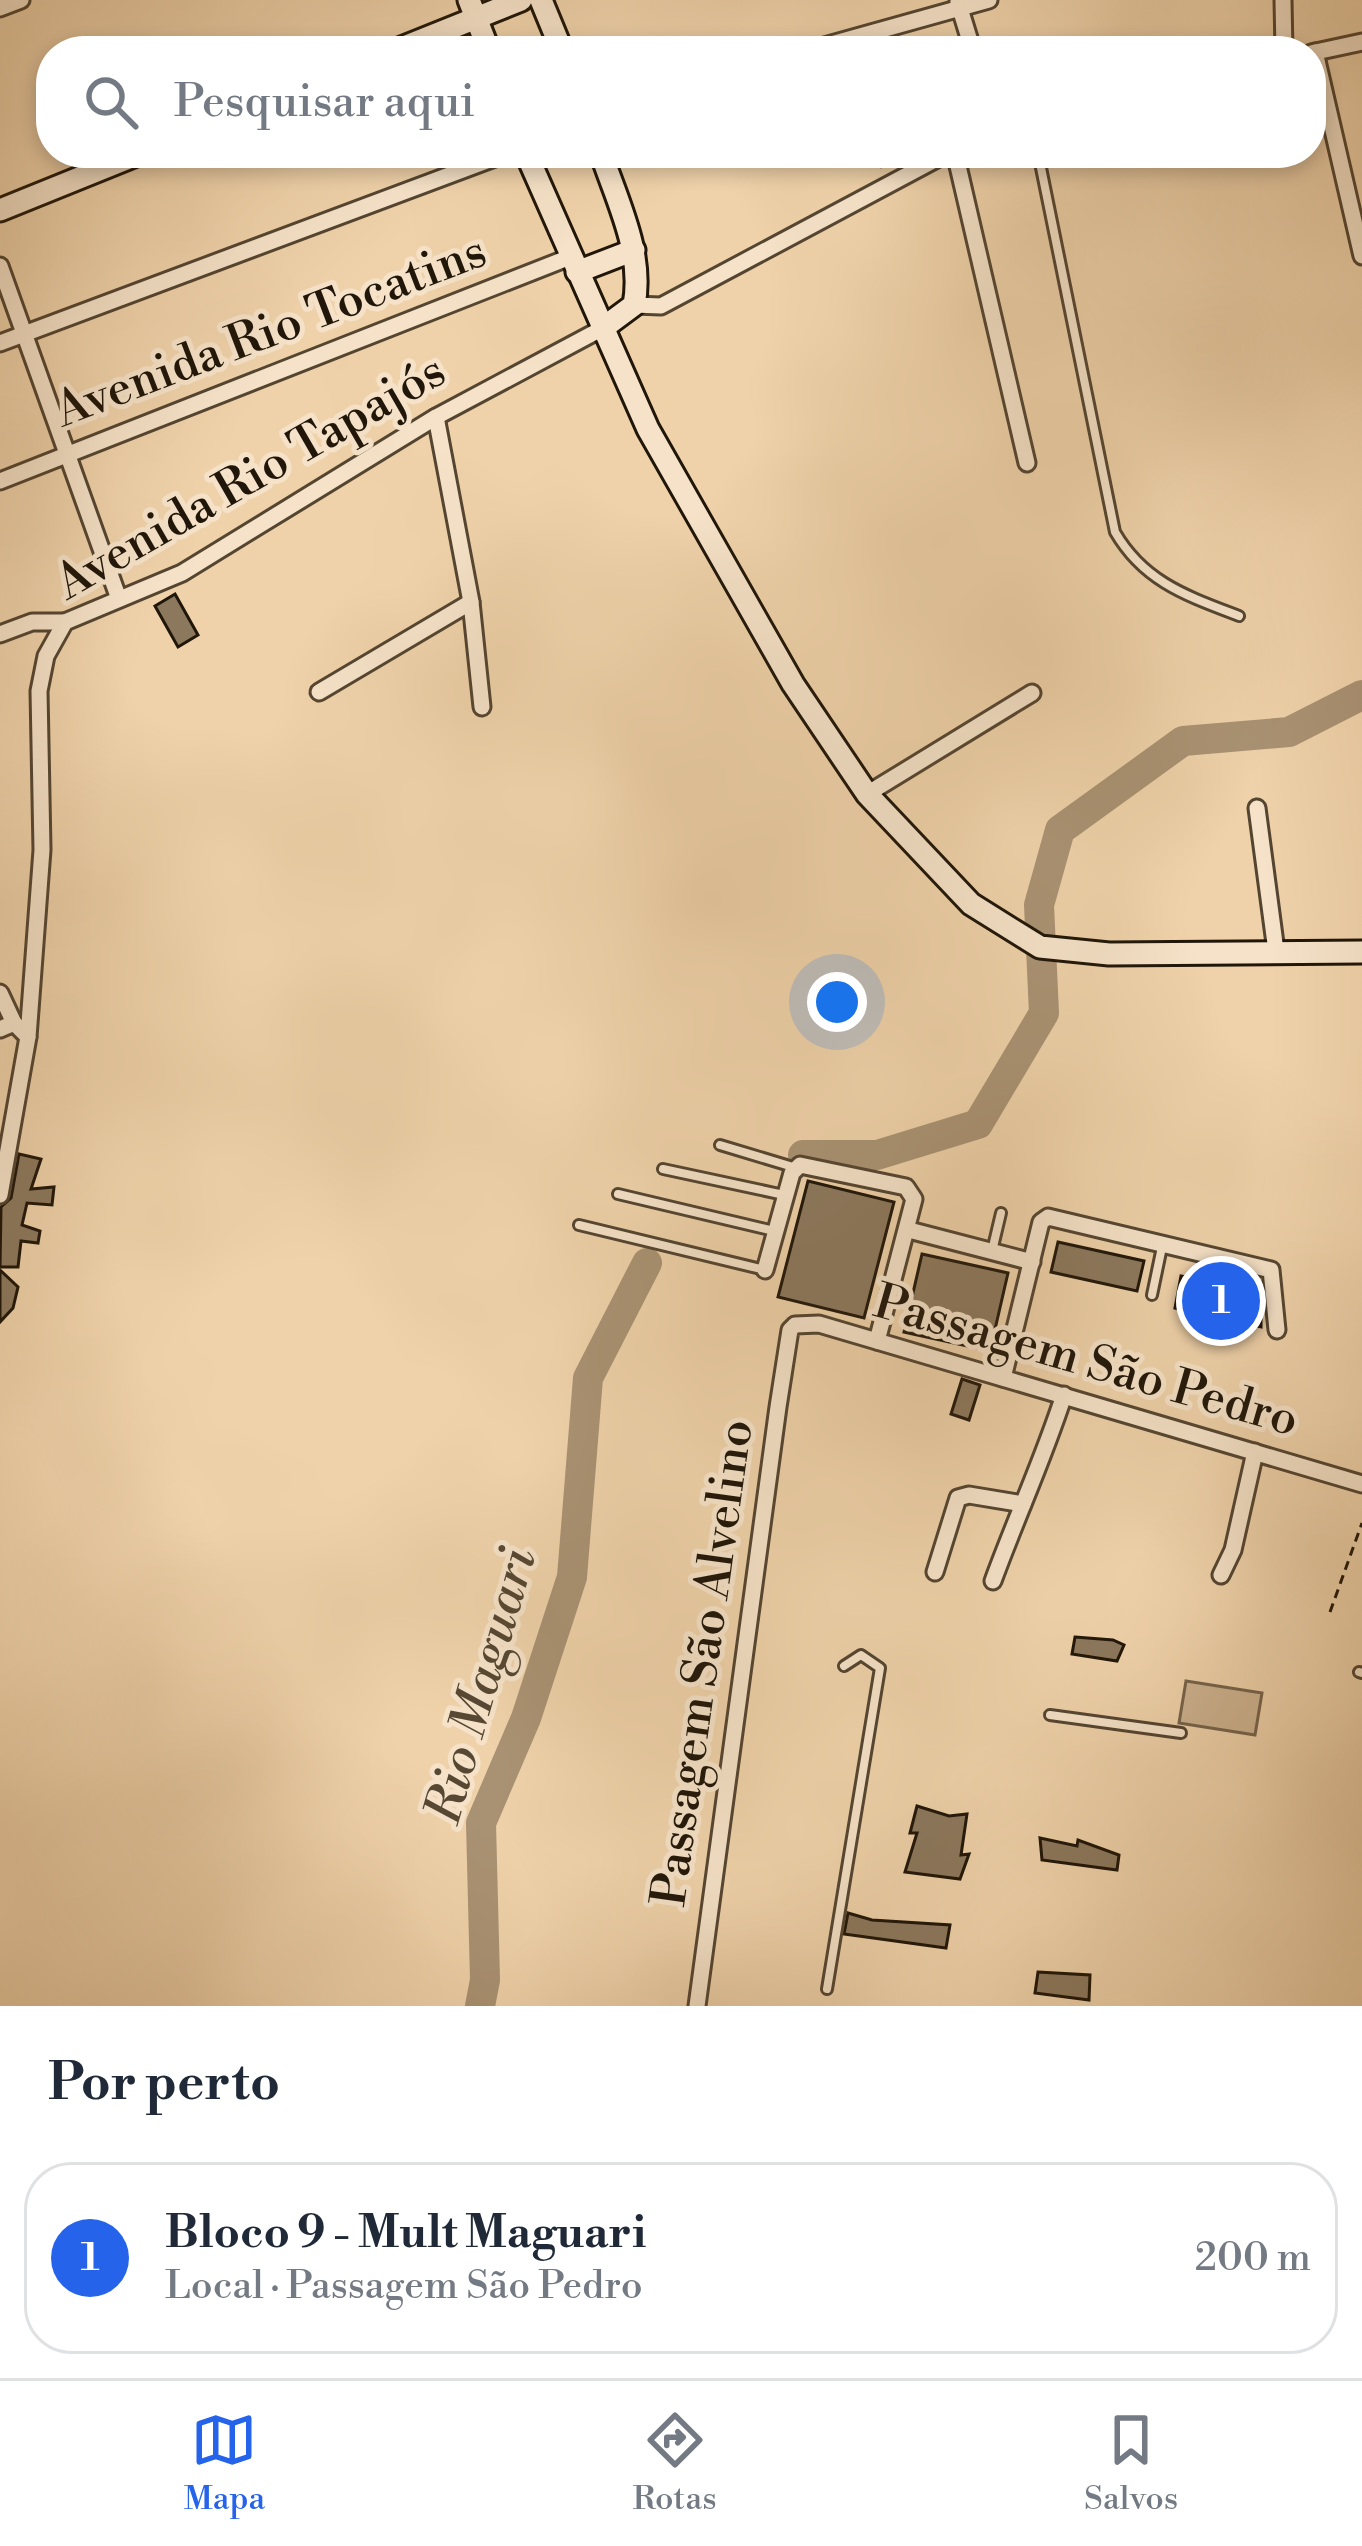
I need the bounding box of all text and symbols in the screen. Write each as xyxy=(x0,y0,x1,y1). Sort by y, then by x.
search box xyxy=(36,36,1326,168)
icon: search xyxy=(78,69,144,135)
text: Pesquisar aqui xyxy=(174,74,475,131)
street label: Avenida Rio Tocatins xyxy=(46,222,495,442)
street label: Avenida Rio Tapajós xyxy=(44,342,457,615)
your location xyxy=(807,972,867,1032)
pin: 1 xyxy=(1182,1256,1260,1346)
street label: Passagem São Pedro xyxy=(867,1273,1305,1451)
street label: Passagem São Alvelino xyxy=(640,1416,768,1910)
water label: Rio Maguari xyxy=(412,1541,552,1832)
text: Por perto xyxy=(48,2052,280,2116)
text: Bloco 9 - Mult Maguari xyxy=(165,2205,646,2262)
text: 1 xyxy=(81,2234,99,2283)
text: 200 m xyxy=(1195,2234,1311,2283)
text: Local · Passagem São Pedro xyxy=(165,2262,643,2311)
tab: Mapa xyxy=(184,2407,265,2520)
tab: Rotas xyxy=(633,2407,717,2520)
tab: Salvos xyxy=(1084,2407,1178,2520)

